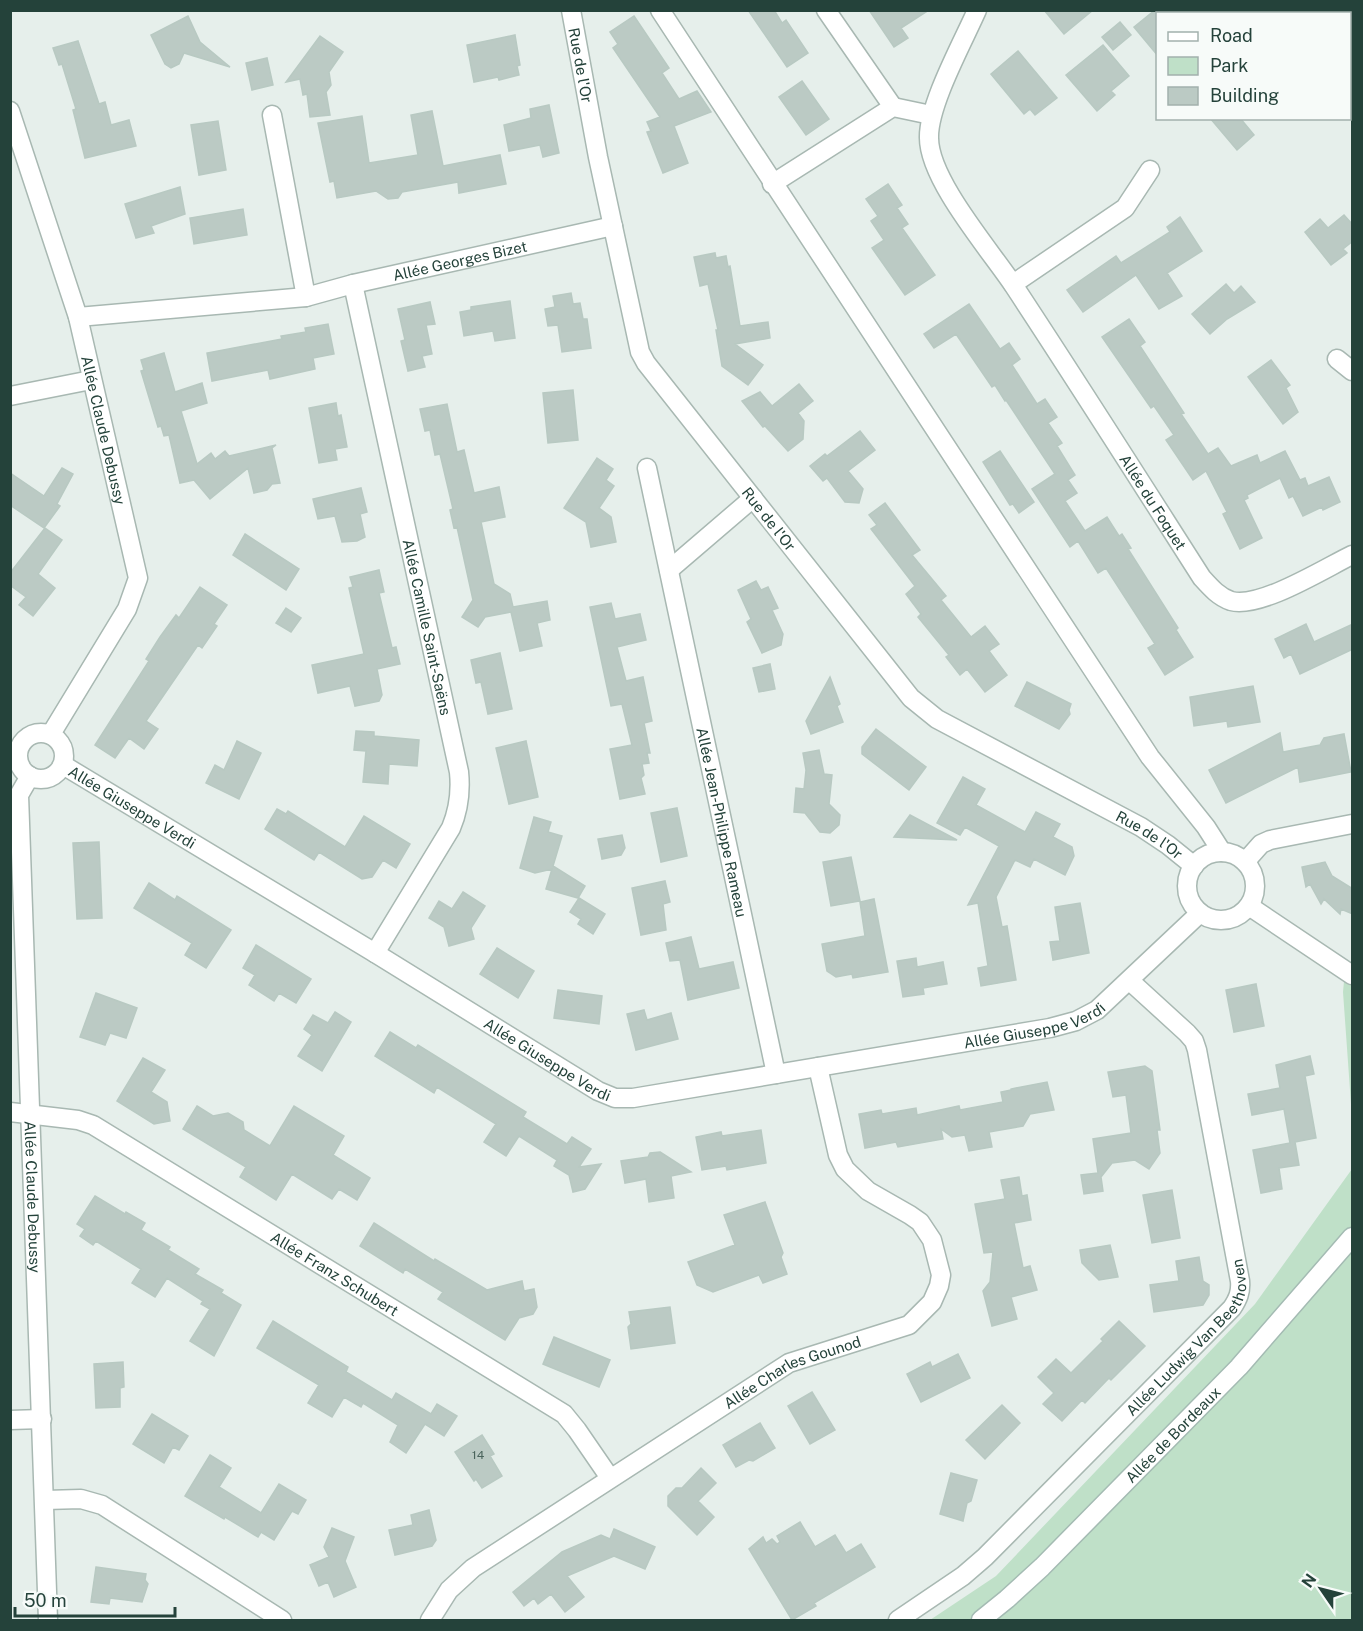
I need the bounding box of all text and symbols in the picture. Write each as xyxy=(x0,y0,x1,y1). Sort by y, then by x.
legend xyxy=(1156,12,1351,120)
text: Road xyxy=(1210,25,1253,46)
street label: Rue de l'Or xyxy=(566,26,596,104)
text: Park xyxy=(1210,55,1248,76)
text: Building xyxy=(1210,85,1279,106)
street label: Allée Georges Bizet xyxy=(391,237,529,283)
street label: Allée Claude Debussy xyxy=(79,354,129,506)
street label: Allée du Foquet xyxy=(1117,451,1190,553)
street label: Rue de l'Or xyxy=(739,484,800,554)
street label: Allée Camille Saint-Saëns xyxy=(400,537,455,717)
street label: Allée Jean-Philippe Rameau xyxy=(694,726,751,918)
street label: Allée Giuseppe Verdi xyxy=(66,762,199,852)
street label: Rue de l'Or xyxy=(1113,807,1186,862)
street label: Allée Giuseppe Verdi xyxy=(962,999,1108,1051)
street label: Allée Giuseppe Verdi xyxy=(481,1014,613,1104)
street label: Allée Claude Debussy xyxy=(22,1120,44,1273)
street label: Allée Franz Schubert xyxy=(268,1228,402,1319)
street label: Allée Ludwig Van Beethoven xyxy=(1122,1258,1249,1419)
street label: Allée Charles Gounod xyxy=(720,1332,863,1412)
street label: Allée de Bordeaux xyxy=(1122,1383,1224,1486)
house number: 14 xyxy=(472,1448,485,1462)
north arrow xyxy=(1291,1559,1351,1619)
text: N xyxy=(1298,1570,1320,1591)
scale bar xyxy=(15,1580,176,1618)
text: 50 m xyxy=(24,1590,67,1611)

